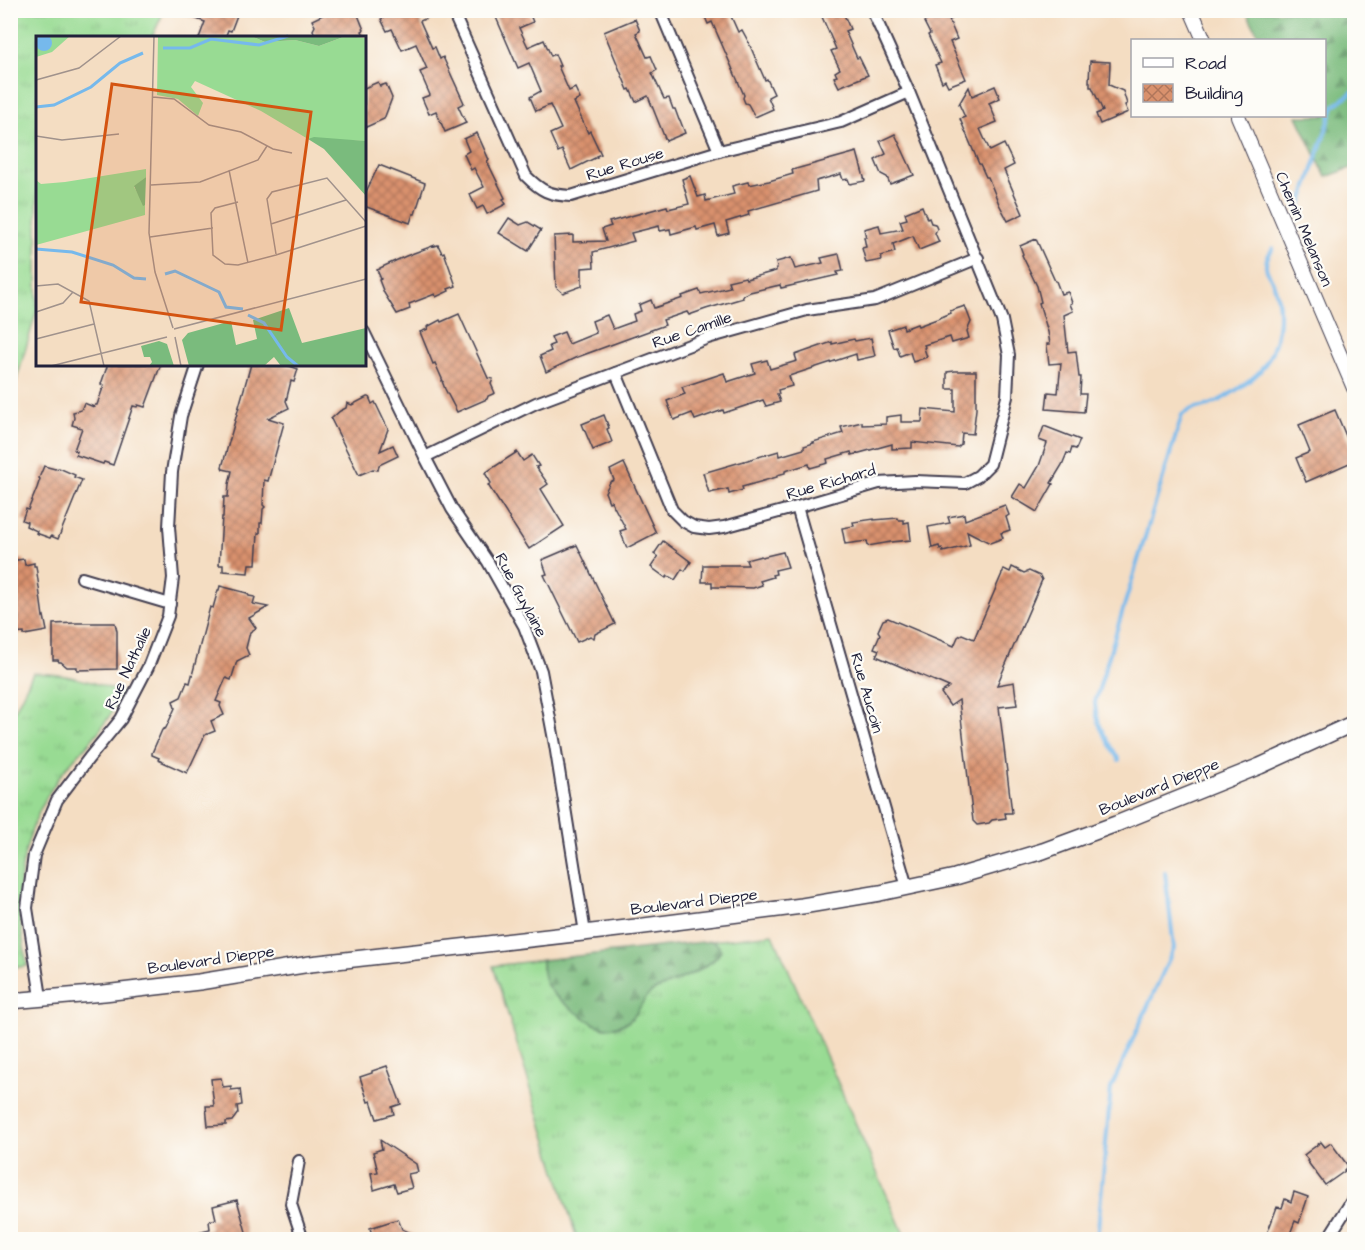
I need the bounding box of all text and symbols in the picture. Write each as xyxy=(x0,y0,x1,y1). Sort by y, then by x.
inset map xyxy=(36,36,366,366)
legend xyxy=(1131,39,1326,117)
text: Road xyxy=(1185,51,1226,76)
text: Building xyxy=(1185,81,1243,107)
street label: Rue Rouse xyxy=(584,142,667,186)
street label: Chemin Melanson xyxy=(1270,168,1338,290)
street label: Rue Camille xyxy=(649,306,735,354)
street label: Rue Richard xyxy=(784,459,878,505)
street label: Rue Guylaine xyxy=(489,549,553,642)
street label: Rue Nathalie xyxy=(99,623,157,713)
street label: Rue Aucoin xyxy=(845,650,889,736)
street label: Boulevard Dieppe xyxy=(1096,753,1223,821)
street label: Boulevard Dieppe xyxy=(629,883,759,921)
street label: Boulevard Dieppe xyxy=(146,940,276,980)

